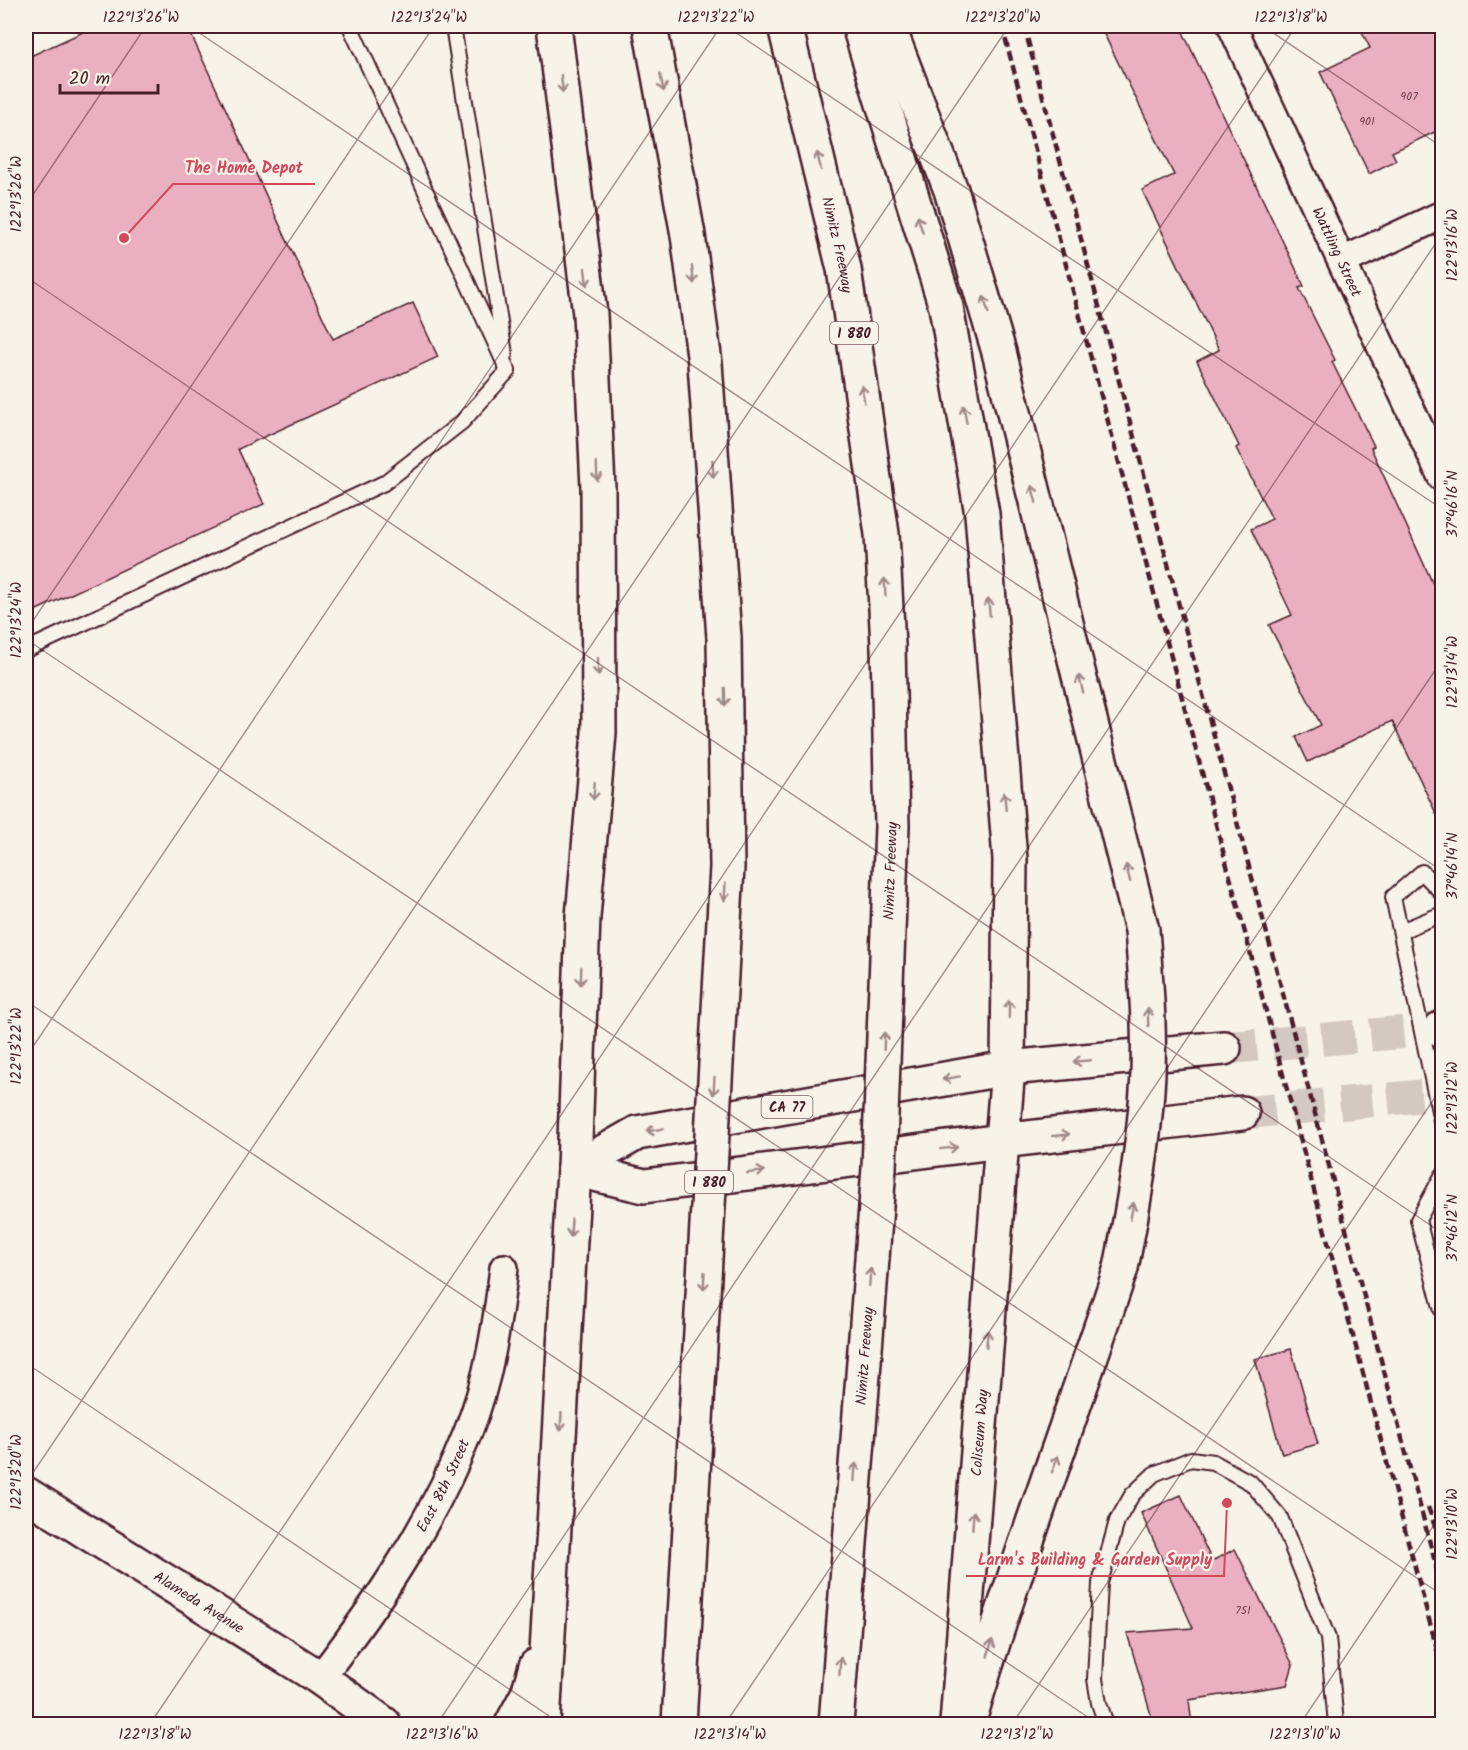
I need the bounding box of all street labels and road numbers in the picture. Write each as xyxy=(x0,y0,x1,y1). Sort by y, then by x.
street label: Nimitz Freeway xyxy=(814,194,858,296)
street label: Wattling Street xyxy=(1305,203,1368,301)
road number: I 880 xyxy=(830,322,878,344)
street label: Nimitz Freeway xyxy=(877,821,905,920)
road number: CA 77 xyxy=(762,1096,812,1118)
road number: I 880 xyxy=(685,1171,733,1193)
street label: Nimitz Freeway xyxy=(850,1305,881,1406)
street label: Coliseum Way xyxy=(965,1388,996,1477)
street label: East 8th Street xyxy=(411,1436,477,1537)
street label: Alameda Avenue xyxy=(148,1565,249,1641)

